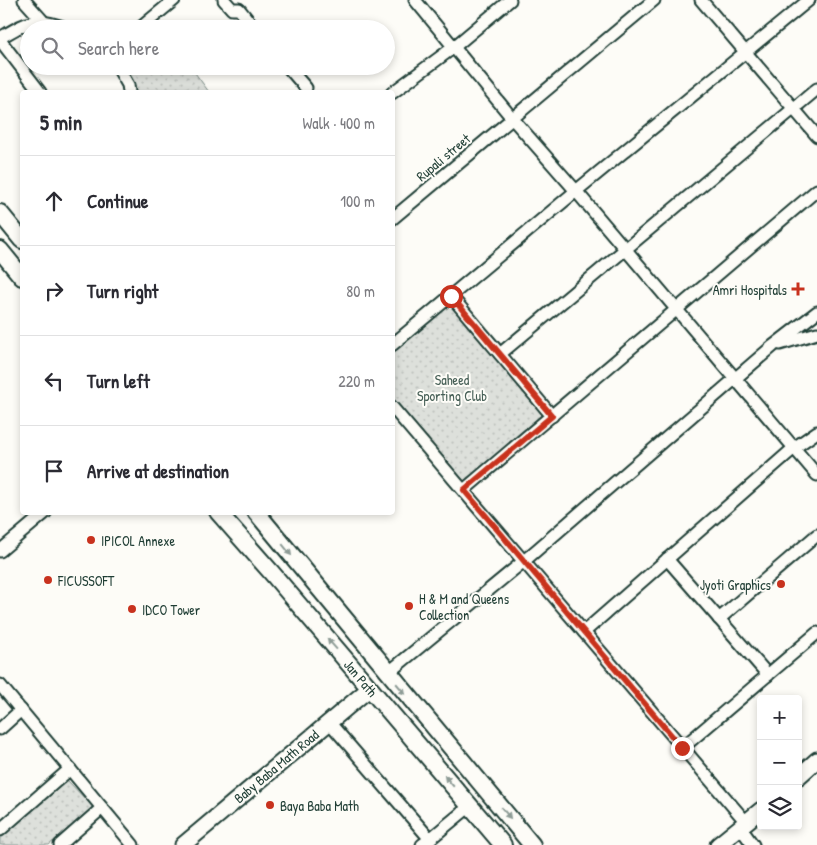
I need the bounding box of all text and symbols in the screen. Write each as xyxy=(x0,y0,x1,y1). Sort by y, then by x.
search box xyxy=(20,20,395,75)
icon: search xyxy=(38,34,66,62)
text: Search here xyxy=(78,35,159,61)
text: 5 min xyxy=(40,108,82,137)
text: Walk · 400 m xyxy=(303,112,375,134)
street label: Rupali street xyxy=(412,129,475,186)
icon: ahead xyxy=(40,187,68,215)
text: Continue xyxy=(87,188,148,214)
text: 100 m xyxy=(340,190,375,212)
icon: right xyxy=(40,277,68,305)
text: Turn right xyxy=(87,278,158,304)
text: 80 m xyxy=(346,280,375,302)
place label: Amri Hospitals xyxy=(713,280,787,300)
marker: Amri Hospitals xyxy=(791,282,805,296)
route start xyxy=(440,285,463,308)
icon: left xyxy=(40,367,68,395)
text: Turn left xyxy=(87,368,150,394)
text: 220 m xyxy=(338,370,375,392)
park label: Saheed Sporting Club xyxy=(417,370,487,406)
icon: arrive xyxy=(40,457,68,485)
text: Arrive at destination xyxy=(87,458,229,484)
place label: IPICOL Annexe xyxy=(101,531,176,550)
marker: IPICOL Annexe xyxy=(85,534,97,546)
one-way arrow xyxy=(281,543,292,556)
place label: FICUSSOFT xyxy=(57,571,115,590)
marker: FICUSSOFT xyxy=(42,574,54,586)
place label: Jyoti Graphics xyxy=(700,575,771,595)
marker: Jyoti Graphics xyxy=(775,578,787,590)
place label: H & M and Queens Collection xyxy=(419,589,509,624)
place label: IDCO Tower xyxy=(142,600,201,619)
marker: H & M and Queens Collection xyxy=(403,600,415,612)
marker: IDCO Tower xyxy=(126,603,138,615)
one-way arrow xyxy=(327,638,338,651)
street label: Jan Path xyxy=(340,655,382,701)
one-way arrow xyxy=(396,682,407,695)
map controls xyxy=(757,695,802,830)
button: + xyxy=(757,695,802,740)
street label: Baby Baba Math Road xyxy=(230,725,323,808)
route end xyxy=(671,737,694,760)
button: − xyxy=(757,740,802,785)
one-way arrow xyxy=(444,775,455,787)
button: layers xyxy=(757,785,802,830)
place label: Baya Baba Math xyxy=(280,796,359,816)
marker: Baya Baba Math xyxy=(264,799,276,811)
one-way arrow xyxy=(500,807,511,820)

